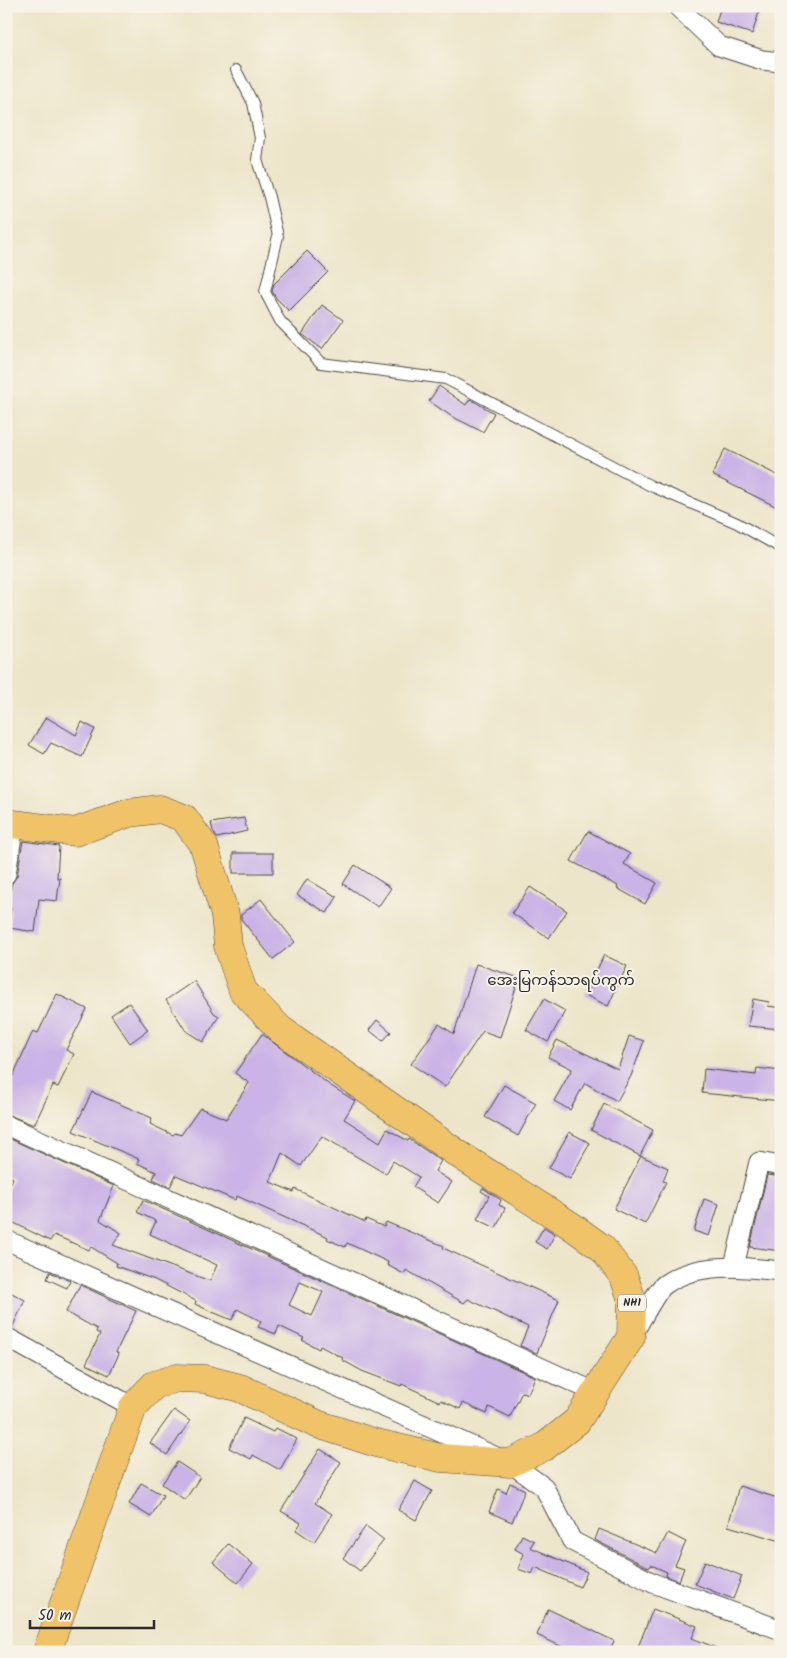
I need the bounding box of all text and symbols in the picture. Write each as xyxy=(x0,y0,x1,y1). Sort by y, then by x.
district label: အေးမြကန်သာရပ်ကွက် xyxy=(487,969,635,993)
road number: NH1 xyxy=(618,1295,646,1312)
scale bar xyxy=(30,1598,154,1630)
text: 50 m xyxy=(38,1604,72,1628)

